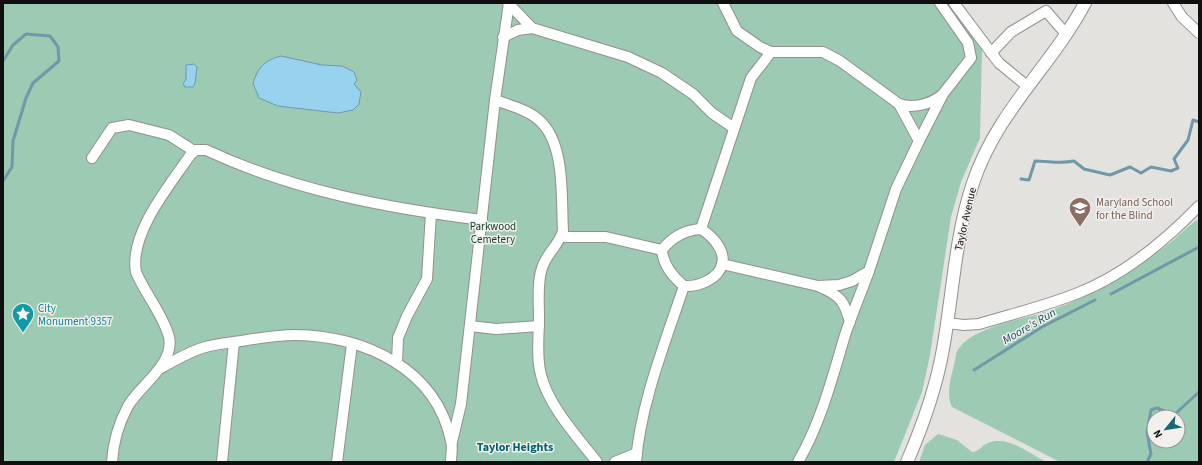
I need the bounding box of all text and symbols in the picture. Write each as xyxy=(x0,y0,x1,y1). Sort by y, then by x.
street label: Taylor Avenue xyxy=(951,185,980,252)
school or university icon: Maryland School for the Blind xyxy=(1067,195,1093,228)
place label: Maryland School for the Blind xyxy=(1096,195,1173,223)
park label: Parkwood Cemetery xyxy=(470,219,516,247)
place icon: City Monument 9357 xyxy=(10,301,36,334)
place label: City Monument 9357 xyxy=(38,301,112,329)
water label: Moore's Run xyxy=(999,304,1059,349)
north arrow xyxy=(1146,409,1186,449)
text: N xyxy=(1149,427,1166,441)
district label: Taylor Heights xyxy=(477,439,553,456)

